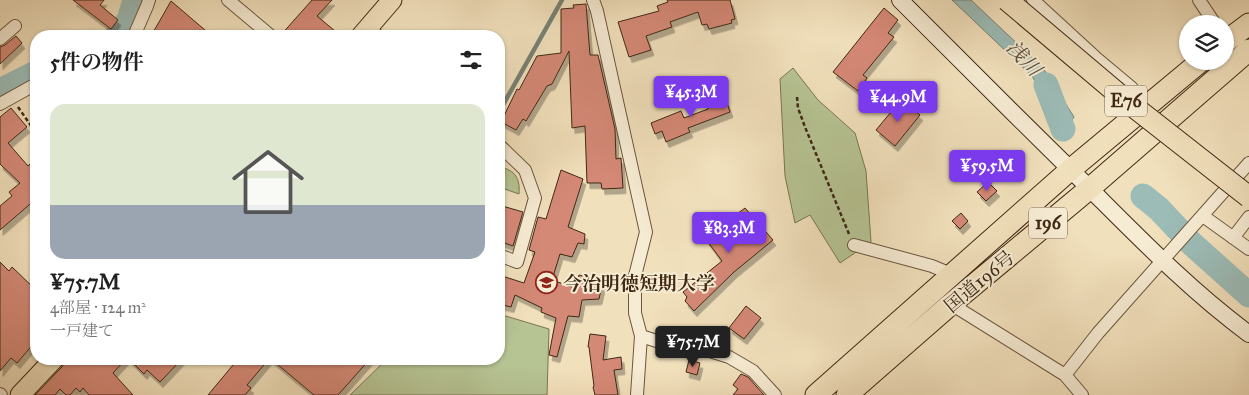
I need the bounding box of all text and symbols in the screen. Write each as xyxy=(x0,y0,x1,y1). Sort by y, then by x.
map controls xyxy=(1179,15,1234,70)
button: layers xyxy=(1179,15,1234,70)
water label: 浅川 xyxy=(1002,35,1048,82)
icon: filters xyxy=(457,46,485,74)
text: 5件の物件 xyxy=(50,49,144,75)
pin: ¥45.3M xyxy=(650,76,732,118)
pin: ¥44.9M xyxy=(857,80,939,123)
text: ¥45.3M xyxy=(665,82,717,101)
road number: E76 xyxy=(1105,85,1147,116)
text: ¥44.9M xyxy=(869,87,927,106)
icon: home xyxy=(223,137,313,227)
pin: ¥59.5M xyxy=(946,150,1028,192)
text: ¥59.5M xyxy=(960,156,1014,175)
road number: 196 xyxy=(1029,208,1067,238)
pin: ¥83.3M xyxy=(688,212,770,254)
text: ¥83.3M xyxy=(703,218,755,237)
street label: 国道196号 xyxy=(940,245,1019,317)
text: ¥75.7M xyxy=(50,269,120,295)
school or university icon: 今治明徳短期大学 xyxy=(535,271,559,295)
place label: 今治明徳短期大学 xyxy=(563,272,715,295)
text: 4部屋 · 124 m² xyxy=(50,298,146,317)
text: 一戸建て xyxy=(50,321,114,340)
pin: ¥75.7M xyxy=(652,326,734,368)
text: ¥75.7M xyxy=(666,332,720,351)

